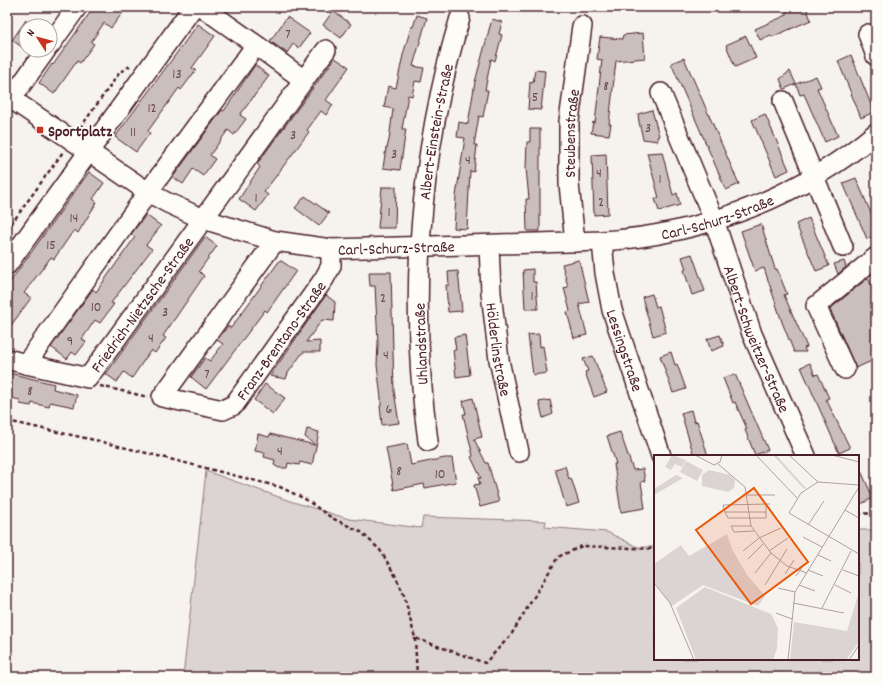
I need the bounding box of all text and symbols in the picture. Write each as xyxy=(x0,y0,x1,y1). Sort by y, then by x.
north arrow xyxy=(18,18,58,58)
house number: 7 xyxy=(285,25,291,45)
text: N xyxy=(23,26,40,40)
street label: Albert-Einstein-Straße xyxy=(415,62,461,201)
house number: 13 xyxy=(172,65,182,85)
house number: 8 xyxy=(603,77,609,97)
house number: 5 xyxy=(532,88,538,108)
street label: Steubenstraße xyxy=(560,88,587,178)
house number: 12 xyxy=(147,99,157,119)
house number: 3 xyxy=(645,119,651,139)
place label: Sportplatz xyxy=(48,121,113,144)
house number: 11 xyxy=(130,123,136,143)
marker: Sportplatz xyxy=(35,125,45,135)
house number: 3 xyxy=(290,126,296,146)
house number: 3 xyxy=(391,145,397,165)
house number: 4 xyxy=(465,151,471,171)
house number: 4 xyxy=(596,164,602,184)
house number: 1 xyxy=(658,170,662,190)
house number: 1 xyxy=(254,189,258,209)
street label: Carl-Schurz-Straße xyxy=(659,190,778,247)
house number: 2 xyxy=(598,193,604,213)
house number: 1 xyxy=(387,203,391,223)
house number: 14 xyxy=(70,209,78,229)
street label: Friedrich-Nietzsche-Straße xyxy=(86,233,201,378)
house number: 15 xyxy=(46,236,56,256)
street label: Carl-Schurz-Straße xyxy=(337,236,455,263)
street label: Albert-Schweitzer-Straße xyxy=(716,263,794,417)
street label: Franz-Brentano-Straße xyxy=(232,277,333,406)
house number: 1 xyxy=(530,287,534,307)
house number: 2 xyxy=(380,289,386,309)
house number: 10 xyxy=(91,298,101,318)
street label: Hölderlinstraße xyxy=(478,302,516,399)
house number: 3 xyxy=(162,303,168,323)
street label: Uhlandstraße xyxy=(410,303,435,385)
street label: Lessingstraße xyxy=(599,307,648,395)
house number: 4 xyxy=(148,329,154,349)
house number: 9 xyxy=(67,332,73,352)
house number: 4 xyxy=(383,346,389,366)
house number: 7 xyxy=(204,365,210,385)
house number: 8 xyxy=(27,382,33,402)
house number: 6 xyxy=(386,400,393,420)
house number: 4 xyxy=(277,442,283,462)
inset map xyxy=(654,455,859,660)
house number: 8 xyxy=(396,462,402,482)
house number: 10 xyxy=(435,465,445,485)

